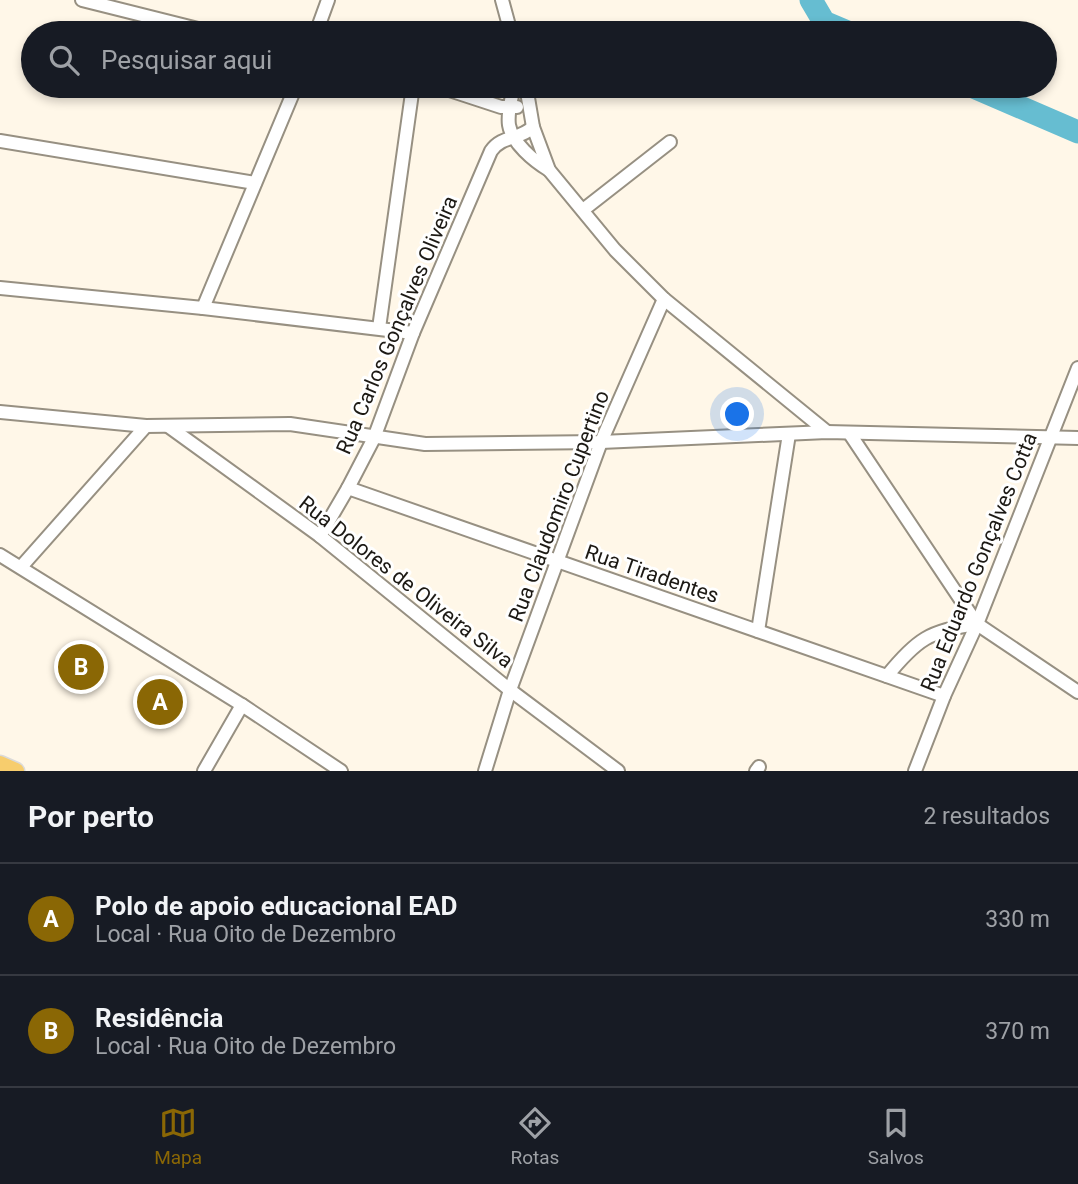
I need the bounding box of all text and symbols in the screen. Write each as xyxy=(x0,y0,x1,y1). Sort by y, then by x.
search box xyxy=(21,21,1057,98)
icon: search xyxy=(45,41,83,79)
text: Pesquisar aqui xyxy=(101,45,272,75)
street label: Rua Carlos Gonçalves Oliveira xyxy=(332,192,462,458)
street label: Rua Claudomiro Cupertino xyxy=(504,387,614,625)
your location xyxy=(720,397,754,431)
street label: Rua Eduardo Gonçalves Cotta xyxy=(916,429,1042,695)
street label: Rua Dolores de Oliveira Silva xyxy=(294,491,518,673)
street label: Rua Tiradentes xyxy=(582,540,722,608)
pin: B xyxy=(58,641,104,693)
pin: A xyxy=(137,676,183,728)
text: Por perto xyxy=(28,799,154,834)
text: 2 resultados xyxy=(923,803,1050,830)
text: Polo de apoio educacional EAD xyxy=(95,891,457,921)
text: A xyxy=(43,906,59,933)
text: 330 m xyxy=(985,906,1050,933)
text: Local · Rua Oito de Dezembro xyxy=(95,921,396,948)
text: Residência xyxy=(95,1003,224,1033)
text: B xyxy=(44,1018,58,1045)
text: 370 m xyxy=(985,1018,1050,1045)
text: Local · Rua Oito de Dezembro xyxy=(95,1033,396,1060)
tab: Mapa xyxy=(154,1104,202,1169)
tab: Rotas xyxy=(511,1104,559,1169)
tab: Salvos xyxy=(868,1104,924,1169)

